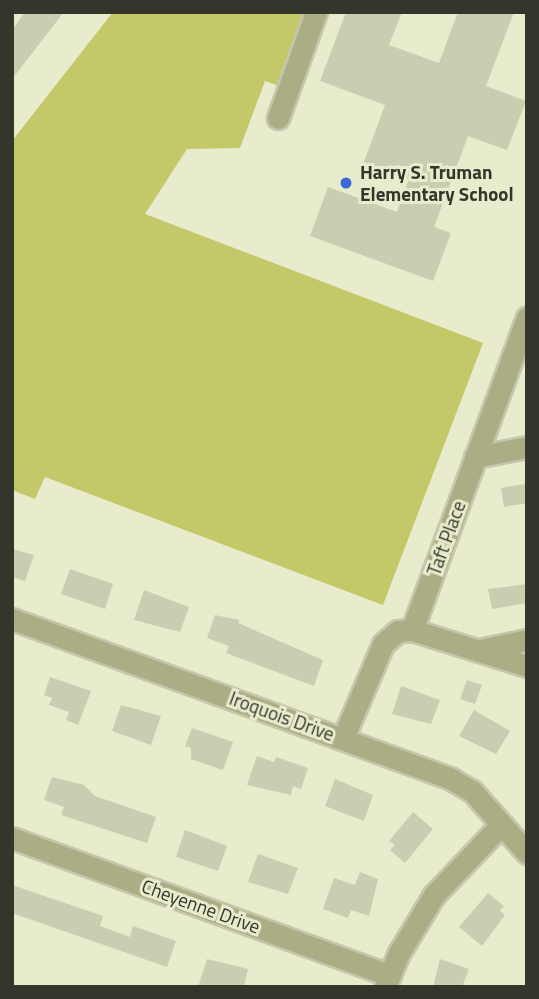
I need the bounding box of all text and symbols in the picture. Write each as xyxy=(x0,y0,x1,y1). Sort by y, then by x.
place label: Harry S. Truman Elementary School xyxy=(360,161,514,205)
marker: Harry S. Truman Elementary School xyxy=(338,175,354,191)
street label: Taft Place xyxy=(422,497,470,579)
street label: Iroquois Drive xyxy=(226,686,338,746)
street label: Cheyenne Drive xyxy=(139,874,263,938)

